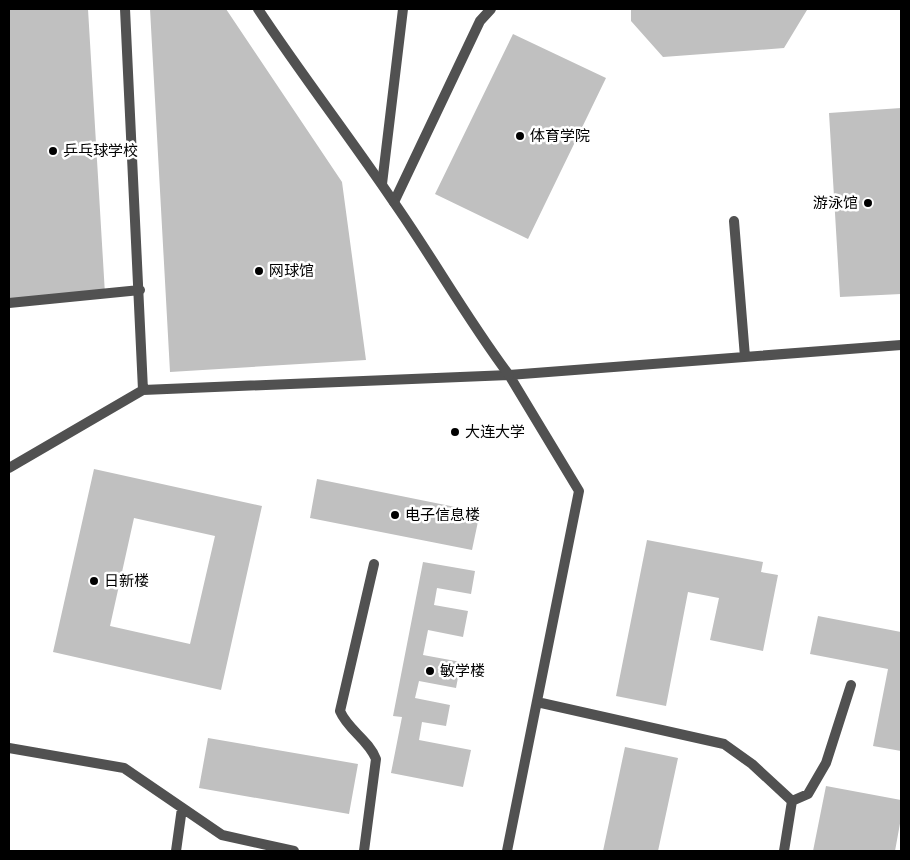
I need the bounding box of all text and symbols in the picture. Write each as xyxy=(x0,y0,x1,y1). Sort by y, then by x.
place label: 体育学院 xyxy=(530,126,590,145)
marker: 体育学院 xyxy=(514,130,526,142)
place label: 乒乓球学校 xyxy=(63,141,138,160)
marker: 乒乓球学校 xyxy=(47,145,59,157)
place label: 游泳馆 xyxy=(813,193,858,212)
marker: 游泳馆 xyxy=(862,197,874,209)
place label: 网球馆 xyxy=(269,261,314,280)
marker: 网球馆 xyxy=(253,265,265,277)
place label: 大连大学 xyxy=(465,422,525,441)
marker: 大连大学 xyxy=(449,426,461,438)
place label: 电子信息楼 xyxy=(405,505,480,524)
marker: 电子信息楼 xyxy=(389,509,401,521)
place label: 日新楼 xyxy=(104,571,149,590)
marker: 日新楼 xyxy=(88,575,100,587)
place label: 敏学楼 xyxy=(440,661,485,680)
marker: 敏学楼 xyxy=(424,665,436,677)

